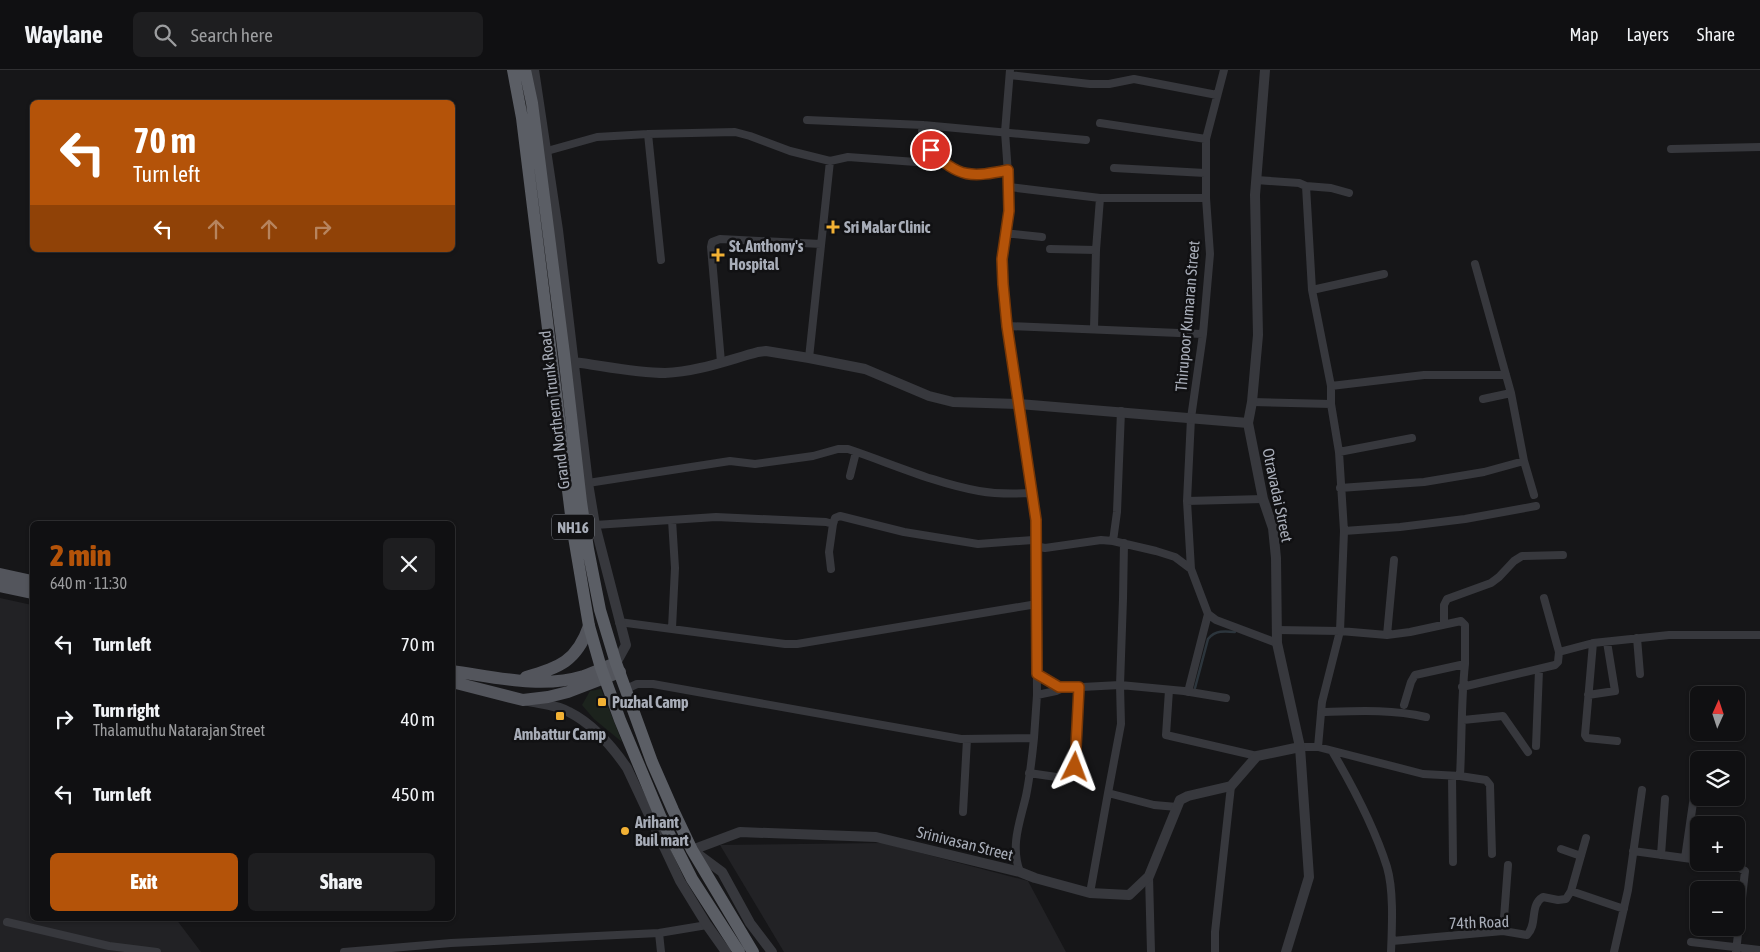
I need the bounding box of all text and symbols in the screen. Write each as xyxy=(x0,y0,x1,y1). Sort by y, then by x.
search box xyxy=(133,12,483,57)
text: Waylane xyxy=(25,21,103,48)
icon: search xyxy=(151,21,179,49)
text: Search here xyxy=(191,24,273,46)
text: Map xyxy=(1569,24,1598,45)
text: Layers xyxy=(1626,24,1669,45)
text: Share xyxy=(1697,24,1735,45)
icon: left xyxy=(50,120,115,185)
text: 70 m xyxy=(133,120,196,160)
pin xyxy=(910,129,952,171)
icon: arrive xyxy=(917,136,945,164)
text: Turn left xyxy=(133,161,200,187)
icon: left xyxy=(149,215,177,243)
icon: ahead xyxy=(202,215,230,243)
icon: ahead xyxy=(255,215,283,243)
icon: right xyxy=(308,215,336,243)
place label: Sri Malar Clinic xyxy=(844,218,931,236)
marker: Sri Malar Clinic xyxy=(826,220,840,234)
place label: St. Anthony's Hospital xyxy=(729,237,804,273)
street label: Thirupoor Kumaran Street xyxy=(1171,239,1204,392)
marker: St. Anthony's Hospital xyxy=(711,248,725,262)
street label: Grand Northern Trunk Road xyxy=(535,330,573,490)
street label: Otravadai Street xyxy=(1259,446,1297,544)
road number: NH16 xyxy=(552,514,594,540)
text: 2 min xyxy=(50,538,111,572)
button: close xyxy=(383,538,435,590)
text: 640 m · 11:30 xyxy=(50,574,127,592)
icon: left xyxy=(50,630,78,658)
text: Turn left xyxy=(93,633,151,655)
text: 70 m xyxy=(401,633,435,655)
north arrow xyxy=(1690,686,1745,741)
map controls xyxy=(1690,686,1745,936)
place label: Puzhal Camp xyxy=(612,693,689,711)
marker: Puzhal Camp xyxy=(596,696,608,708)
text: Turn right xyxy=(93,699,160,721)
icon: right xyxy=(50,705,78,733)
text: 40 m xyxy=(401,708,435,730)
marker: Ambattur Camp xyxy=(554,710,566,722)
text: Thalamuthu Natarajan Street xyxy=(93,721,265,739)
place label: Ambattur Camp xyxy=(513,725,606,743)
position arrow xyxy=(1048,740,1100,792)
button: layers xyxy=(1690,751,1745,806)
icon: left xyxy=(50,780,78,808)
text: Turn left xyxy=(93,783,151,805)
text: 450 m xyxy=(392,783,435,805)
place label: Arihant Buil mart xyxy=(634,813,689,849)
button: + xyxy=(1690,816,1745,871)
street label: Srinivasan Street xyxy=(915,822,1015,864)
marker: Arihant Buil mart xyxy=(619,825,631,837)
button: Exit xyxy=(50,853,238,911)
button: Share xyxy=(248,853,435,911)
button: − xyxy=(1690,881,1745,936)
street label: 74th Road xyxy=(1449,912,1509,932)

